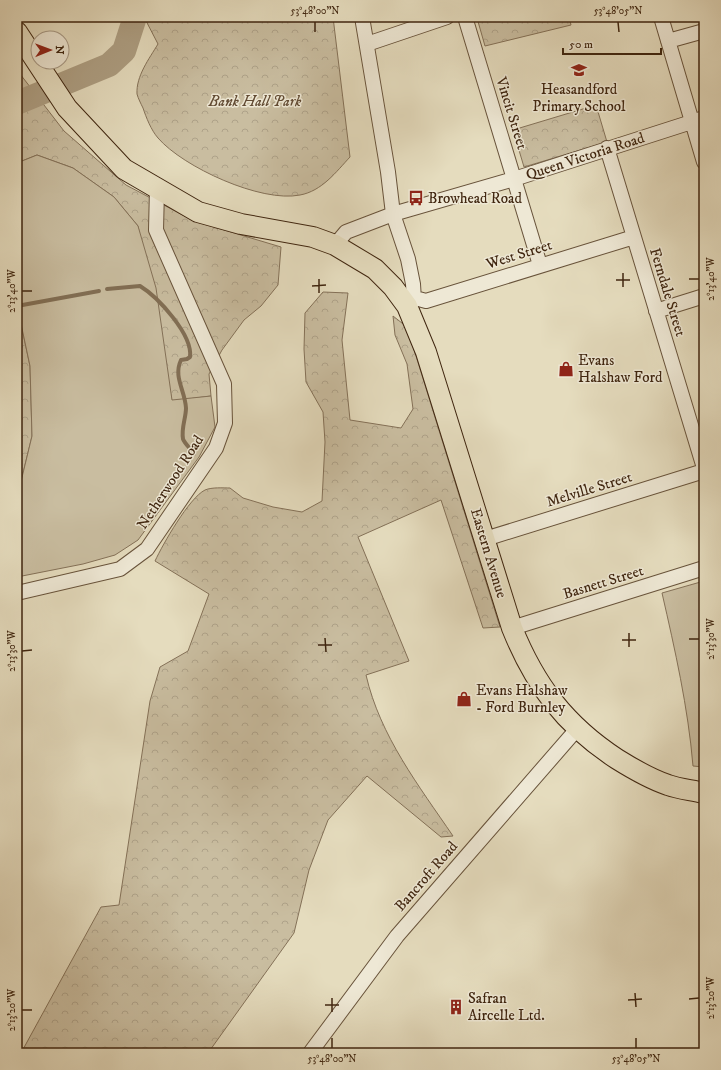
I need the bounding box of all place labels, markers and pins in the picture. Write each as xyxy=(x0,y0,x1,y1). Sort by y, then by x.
school or university icon: Heasandford Primary School xyxy=(570,61,588,79)
place label: Heasandford Primary School xyxy=(533,80,626,116)
bus stop icon: Browhead Road xyxy=(407,189,425,207)
place label: Browhead Road xyxy=(428,189,522,208)
place label: Evans Halshaw Ford xyxy=(578,351,663,387)
shop icon: Evans Halshaw Ford xyxy=(557,360,575,378)
place label: Evans Halshaw - Ford Burnley xyxy=(476,681,568,717)
shop icon: Evans Halshaw - Ford Burnley xyxy=(455,690,473,708)
place label: Safran Aircelle Ltd. xyxy=(468,989,545,1025)
building icon: Safran Aircelle Ltd. xyxy=(447,998,465,1016)

